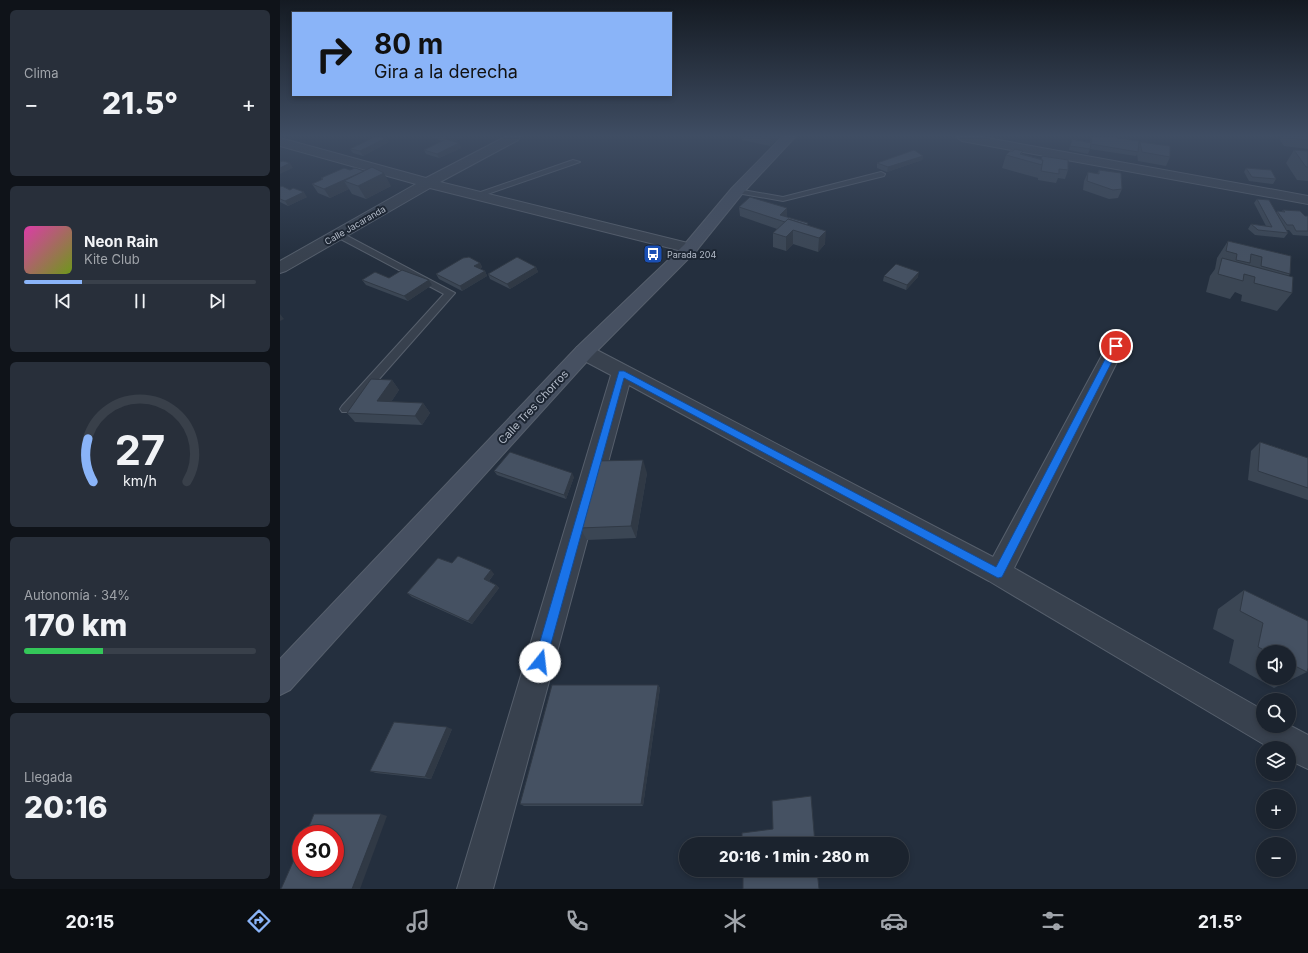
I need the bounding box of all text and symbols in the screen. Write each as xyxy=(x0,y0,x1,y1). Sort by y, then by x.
text: 80 m xyxy=(374,27,443,61)
icon: right xyxy=(308,28,360,80)
text: Gira a la derecha xyxy=(374,61,518,82)
text: Clima xyxy=(24,65,58,81)
text: 21.5° xyxy=(102,85,178,121)
text: − xyxy=(24,91,39,117)
text: + xyxy=(241,91,256,117)
street label: Calle Jacaranda xyxy=(323,203,387,247)
text: Neon Rain xyxy=(84,232,158,251)
bus stop icon: Parada 204 xyxy=(642,243,664,265)
place label: Parada 204 xyxy=(667,249,717,260)
text: Kite Club xyxy=(84,251,140,267)
icon: previous xyxy=(52,290,74,312)
icon: pause xyxy=(129,290,151,312)
icon: next xyxy=(206,290,228,312)
pin xyxy=(1099,329,1133,363)
icon: arrive xyxy=(1105,335,1127,357)
street label: Calle Tres Chorros xyxy=(495,367,571,447)
text: 27 xyxy=(115,425,165,475)
text: km/h xyxy=(123,472,157,489)
text: Autonomía · 34% xyxy=(24,587,130,603)
text: 170 km xyxy=(24,607,127,643)
position arrow xyxy=(519,641,561,683)
map controls xyxy=(1256,645,1296,877)
button: sound xyxy=(1256,645,1296,685)
button: search xyxy=(1256,693,1296,733)
button: layers xyxy=(1256,741,1296,781)
text: Llegada xyxy=(24,769,73,785)
text: 20:16 xyxy=(24,789,108,825)
button: + xyxy=(1256,789,1296,829)
speed limit sign: 30 xyxy=(292,825,344,877)
button: − xyxy=(1256,837,1296,877)
text: 20:16 · 1 min · 280 m xyxy=(719,847,869,866)
icon: directions xyxy=(245,907,273,935)
icon: music xyxy=(404,907,432,935)
icon: phone xyxy=(563,907,591,935)
icon: climate xyxy=(721,907,749,935)
icon: car xyxy=(880,907,908,935)
icon: filters xyxy=(1039,907,1067,935)
text: 20:15 xyxy=(65,911,114,932)
text: 21.5° xyxy=(1198,911,1243,932)

